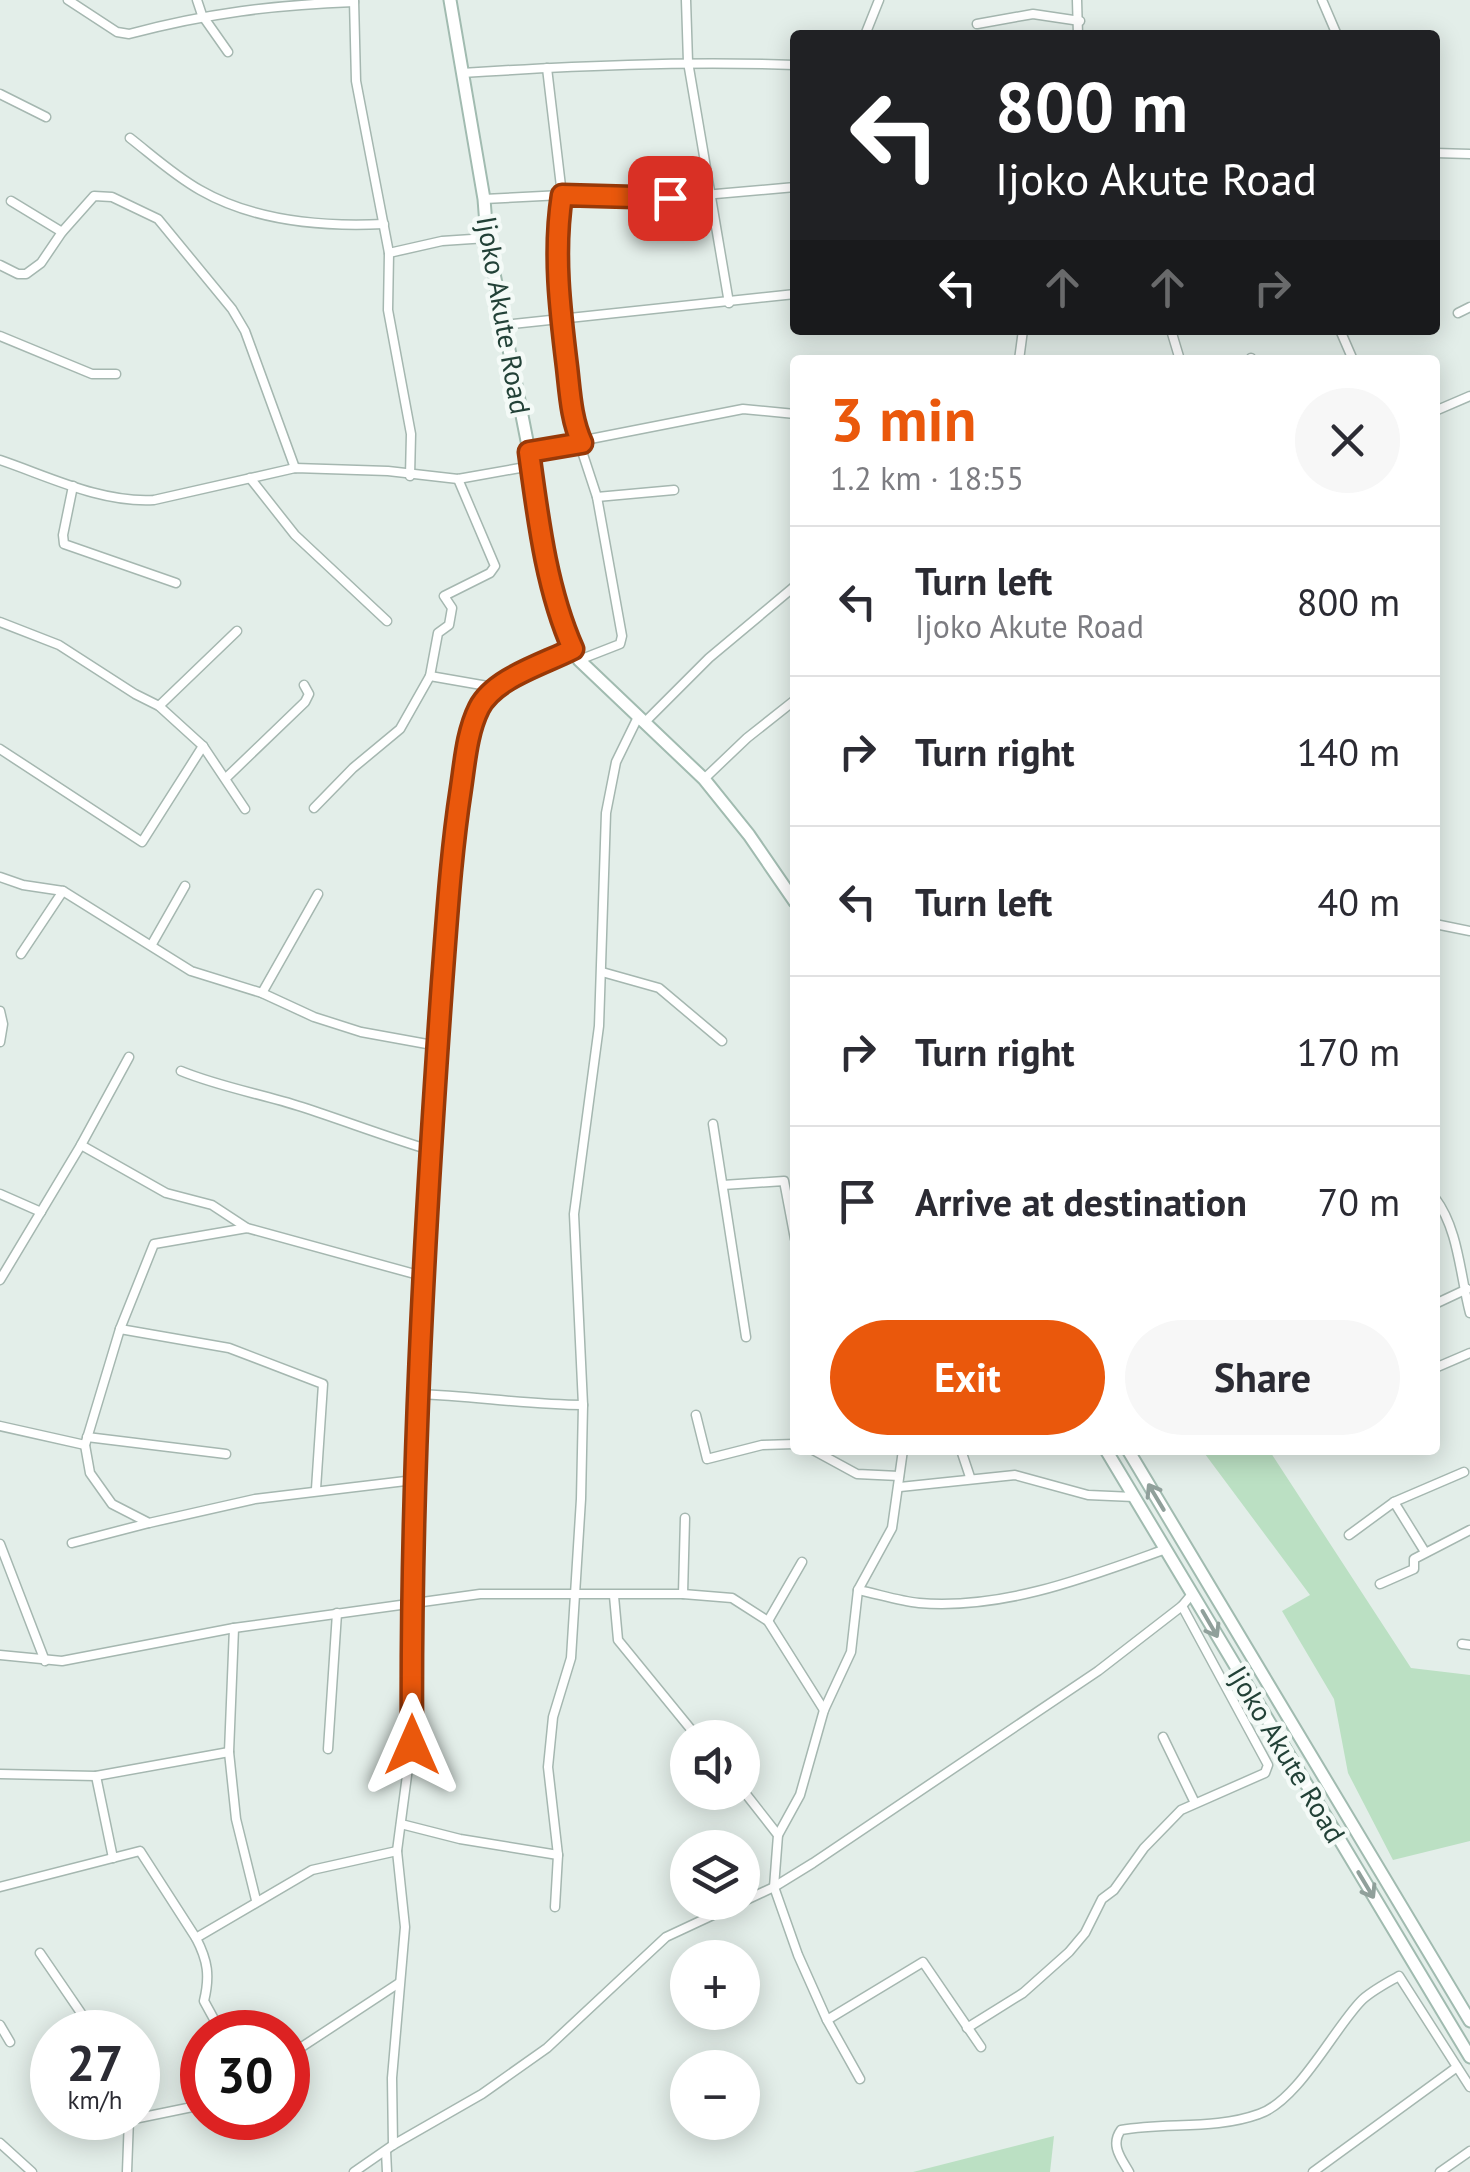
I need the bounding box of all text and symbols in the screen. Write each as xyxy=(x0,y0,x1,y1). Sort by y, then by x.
text: 800 m xyxy=(995,61,1188,151)
icon: left xyxy=(830,70,960,200)
text: Ijoko Akute Road xyxy=(995,149,1317,207)
pin xyxy=(628,156,713,241)
icon: arrive xyxy=(643,171,698,226)
street label: Ijoko Akute Road xyxy=(468,213,540,417)
icon: left xyxy=(930,260,985,315)
icon: ahead xyxy=(1035,260,1090,315)
icon: ahead xyxy=(1140,260,1195,315)
icon: right xyxy=(1245,260,1300,315)
text: 3 min xyxy=(830,380,976,458)
button: close xyxy=(1295,388,1400,493)
text: 1.2 km · 18:55 xyxy=(830,457,1024,499)
text: Turn left xyxy=(915,556,1052,605)
icon: left xyxy=(830,574,885,629)
text: 800 m xyxy=(1297,577,1400,626)
text: Ijoko Akute Road xyxy=(915,605,1144,647)
icon: right xyxy=(830,724,885,779)
text: Turn right xyxy=(915,727,1075,776)
text: 140 m xyxy=(1297,727,1400,776)
icon: left xyxy=(830,874,885,929)
text: Turn left xyxy=(915,877,1052,926)
text: 40 m xyxy=(1318,877,1400,926)
icon: right xyxy=(830,1024,885,1079)
text: Turn right xyxy=(915,1027,1075,1076)
text: 170 m xyxy=(1297,1027,1400,1076)
icon: arrive xyxy=(830,1174,885,1229)
text: Arrive at destination xyxy=(915,1177,1247,1226)
text: 70 m xyxy=(1318,1177,1400,1226)
button: Exit xyxy=(830,1320,1105,1435)
button: Share xyxy=(1125,1320,1400,1435)
one-way arrow xyxy=(1146,1483,1166,1512)
one-way arrow xyxy=(1200,1609,1220,1638)
street label: Ijoko Akute Road xyxy=(1220,1659,1354,1849)
position arrow xyxy=(360,1693,464,1797)
map controls xyxy=(670,1720,760,2140)
button: sound xyxy=(670,1720,760,1810)
button: layers xyxy=(670,1830,760,1920)
one-way arrow xyxy=(1356,1870,1376,1899)
button: + xyxy=(670,1940,760,2030)
speed limit sign: 30 xyxy=(180,2010,310,2140)
text: 27 xyxy=(67,2030,123,2095)
button: − xyxy=(670,2050,760,2140)
text: km/h xyxy=(68,2084,122,2116)

